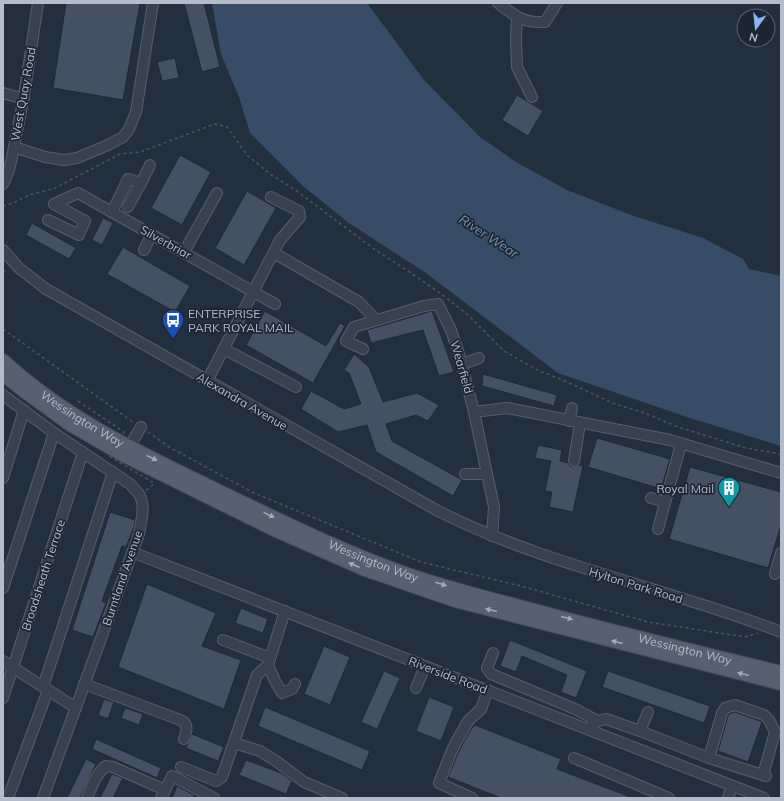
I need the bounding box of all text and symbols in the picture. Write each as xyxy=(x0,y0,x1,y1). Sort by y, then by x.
north arrow xyxy=(736,8,776,48)
text: N xyxy=(748,30,759,45)
street label: West Quay Road xyxy=(7,46,39,142)
water label: River Wear xyxy=(456,211,523,262)
street label: Silverbriar xyxy=(138,222,195,263)
place label: ENTERPRISE PARK ROYAL MAIL xyxy=(188,306,294,335)
bus stop icon: ENTERPRISE PARK ROYAL MAIL xyxy=(160,307,186,340)
street label: Wearfield xyxy=(447,339,477,395)
street label: Alexandra Avenue xyxy=(194,369,290,433)
street label: Wessington Way xyxy=(38,387,128,450)
one-way arrow xyxy=(146,455,158,461)
building icon: Royal Mail xyxy=(716,475,742,508)
place label: Royal Mail xyxy=(656,481,714,496)
one-way arrow xyxy=(263,512,275,518)
street label: Broadsheath Terrace xyxy=(18,518,68,632)
street label: Burntland Avenue xyxy=(99,528,145,628)
street label: Wessington Way xyxy=(326,536,421,585)
one-way arrow xyxy=(348,562,360,568)
street label: Hylton Park Road xyxy=(587,564,685,606)
one-way arrow xyxy=(435,582,447,588)
one-way arrow xyxy=(485,607,497,613)
one-way arrow xyxy=(560,616,573,622)
street label: Wessington Way xyxy=(637,630,734,667)
one-way arrow xyxy=(611,639,623,645)
street label: Riverside Road xyxy=(406,653,490,697)
one-way arrow xyxy=(737,671,749,677)

